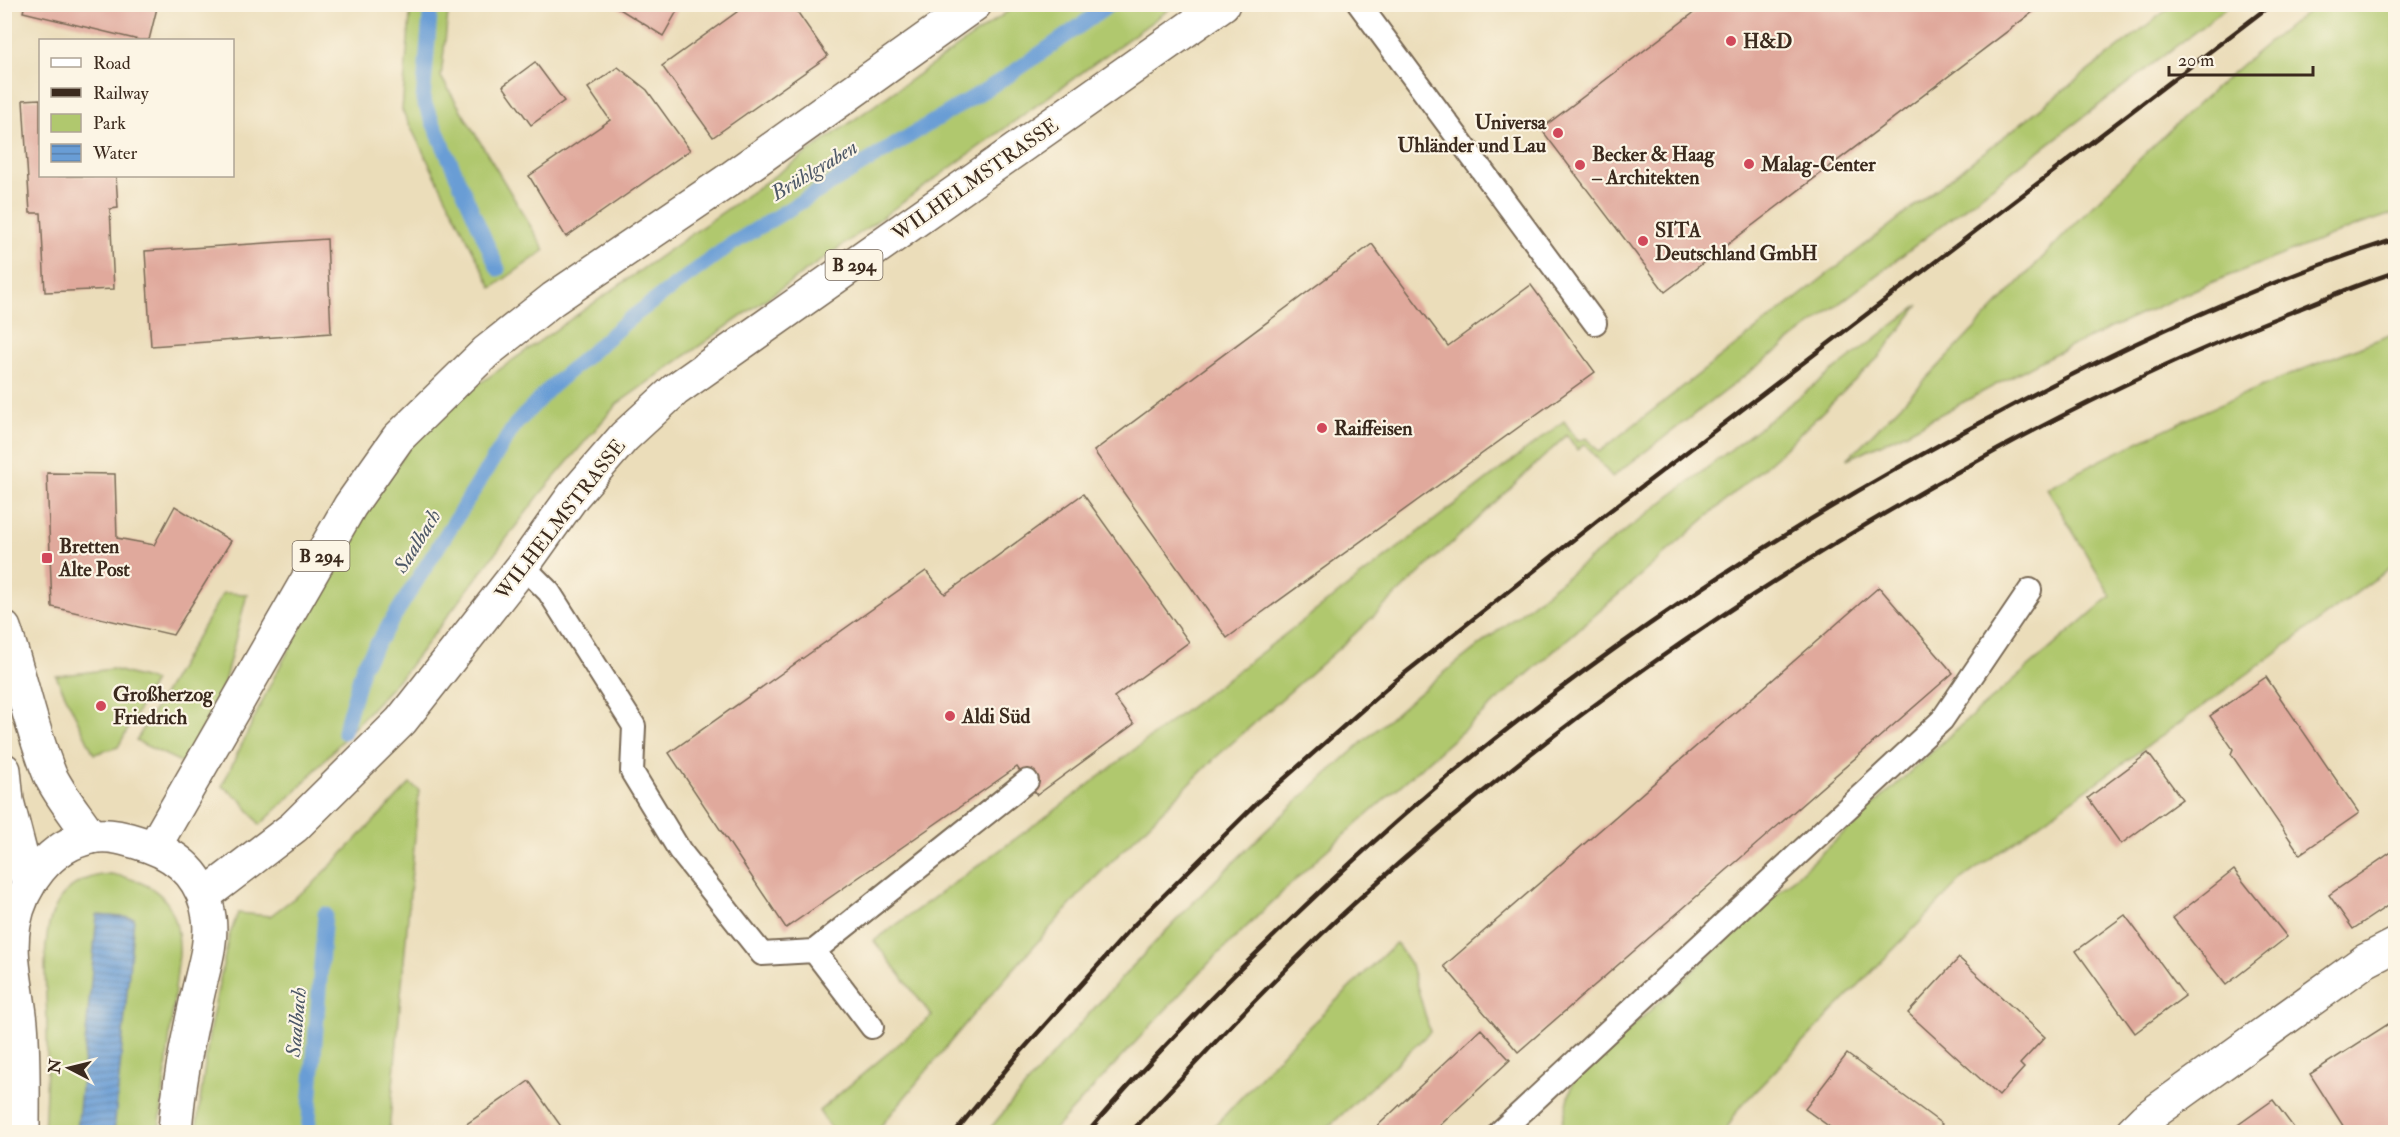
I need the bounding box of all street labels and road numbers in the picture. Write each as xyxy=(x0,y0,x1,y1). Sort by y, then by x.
street label: WILHELMSTRASSE xyxy=(887,113,1063,247)
road number: B 294 xyxy=(826,250,882,280)
street label: WILHELMSTRASSE xyxy=(489,434,631,605)
road number: B 294 xyxy=(292,541,350,571)

